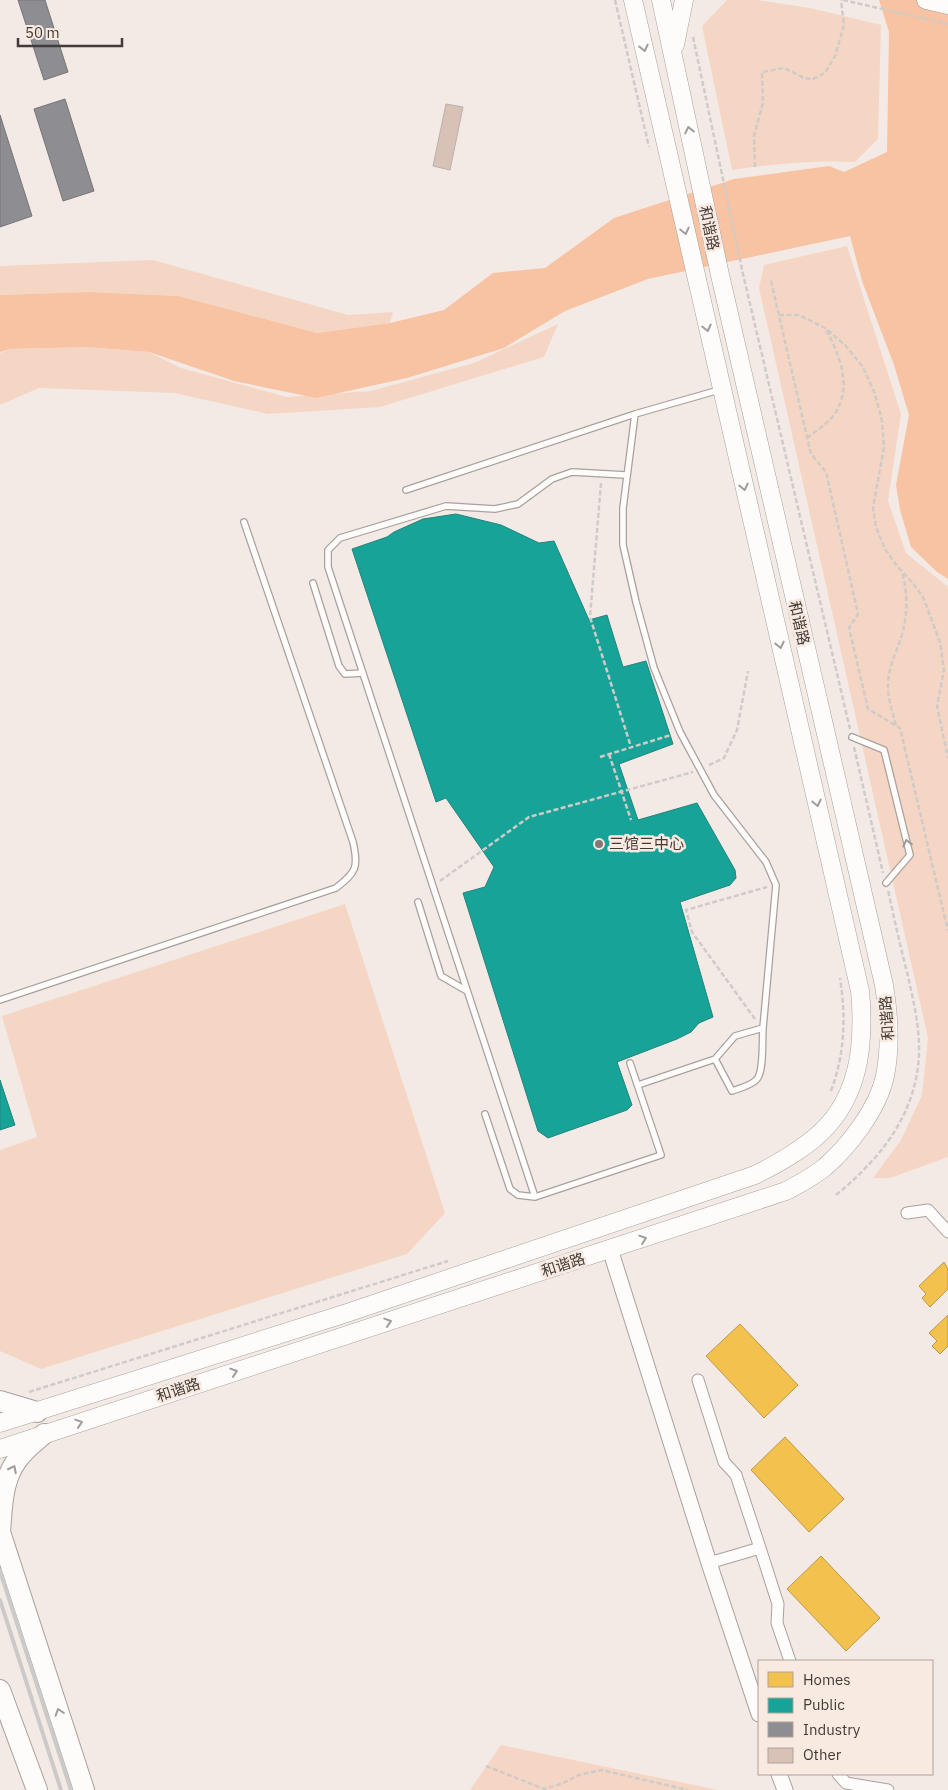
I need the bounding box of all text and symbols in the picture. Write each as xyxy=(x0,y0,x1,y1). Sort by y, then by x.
scale bar xyxy=(18,15,121,47)
text: 50 m xyxy=(25,23,60,42)
one-way arrow xyxy=(638,43,649,52)
one-way arrow xyxy=(684,126,694,134)
street label: 和谐路 xyxy=(696,204,723,252)
one-way arrow xyxy=(679,226,690,235)
one-way arrow xyxy=(702,324,712,333)
one-way arrow xyxy=(738,482,749,491)
street label: 和谐路 xyxy=(785,599,814,647)
one-way arrow xyxy=(774,640,785,649)
one-way arrow xyxy=(811,799,822,808)
place label: 三馆三中心 xyxy=(609,834,684,853)
marker: 三馆三中心 xyxy=(593,838,605,850)
one-way arrow xyxy=(902,839,913,848)
street label: 和谐路 xyxy=(875,995,898,1041)
one-way arrow xyxy=(638,1234,646,1244)
street label: 和谐路 xyxy=(539,1249,587,1281)
one-way arrow xyxy=(384,1317,392,1327)
one-way arrow xyxy=(229,1368,238,1378)
street label: 和谐路 xyxy=(154,1374,202,1406)
one-way arrow xyxy=(75,1418,83,1428)
one-way arrow xyxy=(7,1465,17,1474)
legend xyxy=(758,1660,933,1775)
text: Homes xyxy=(803,1670,851,1689)
text: Public xyxy=(803,1695,845,1714)
one-way arrow xyxy=(55,1708,65,1717)
text: Industry xyxy=(803,1720,861,1739)
text: Other xyxy=(803,1745,842,1764)

